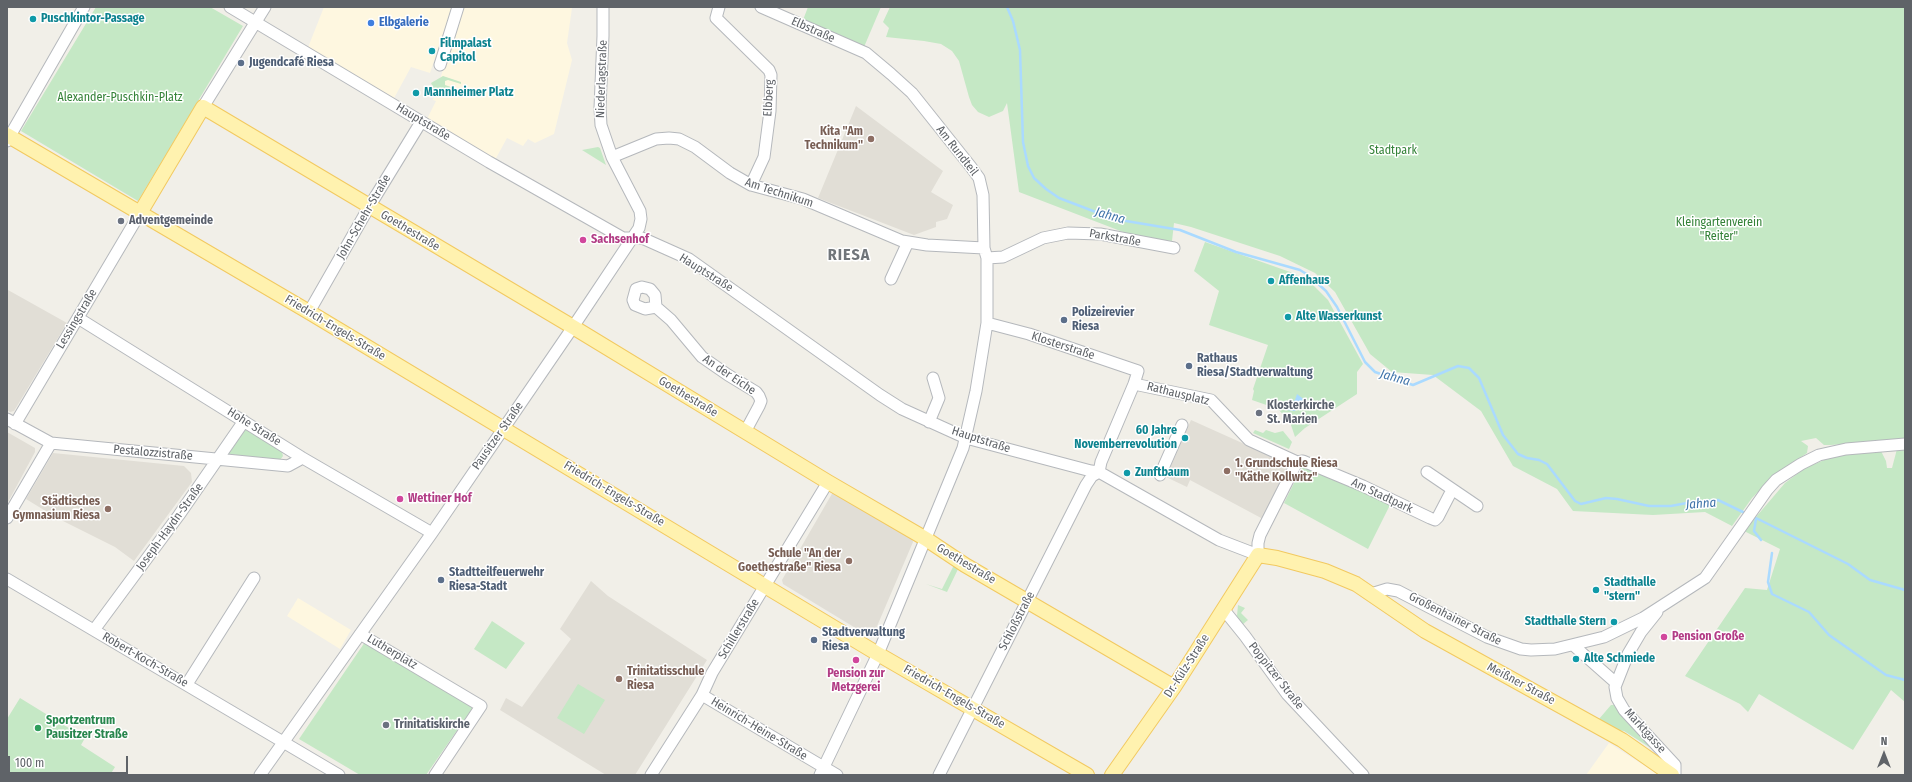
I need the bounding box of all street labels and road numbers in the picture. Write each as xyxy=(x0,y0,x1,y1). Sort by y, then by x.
street label: Elbstraße xyxy=(789,14,837,46)
street label: Niederlagstraße xyxy=(593,40,611,118)
street label: Elbberg xyxy=(761,79,777,117)
street label: Hauptstraße xyxy=(393,100,453,144)
street label: Am Rundteil xyxy=(933,123,981,179)
street label: John-Schehr-Straße xyxy=(334,172,394,262)
street label: Am Technikum xyxy=(743,175,815,211)
street label: Goethestraße xyxy=(378,208,442,254)
street label: Parkstraße xyxy=(1088,226,1142,250)
street label: Hauptstraße xyxy=(676,251,736,295)
street label: Lessingstraße xyxy=(54,287,100,351)
street label: Friedrich-Engels-Straße xyxy=(282,292,388,364)
street label: Klosterstraße xyxy=(1030,329,1096,363)
street label: An der Eiche xyxy=(700,352,758,398)
street label: Goethestraße xyxy=(656,374,720,420)
street label: Rathausplatz xyxy=(1145,379,1211,409)
street label: Pausitzer Straße xyxy=(469,399,527,473)
street label: Hohe Straße xyxy=(224,405,284,449)
street label: Hauptstraße xyxy=(950,424,1012,456)
street label: Pestalozzistraße xyxy=(113,442,193,464)
street label: Friedrich-Engels-Straße xyxy=(561,458,667,530)
street label: Am Stadtpark xyxy=(1349,475,1415,517)
street label: Joseph-Haydn-Straße xyxy=(133,480,207,574)
street label: Goethestraße xyxy=(934,541,998,587)
street label: Schloßstraße xyxy=(996,589,1038,653)
street label: Großenhainer Straße xyxy=(1406,589,1504,649)
street label: Schillerstraße xyxy=(715,596,763,662)
street label: Robert-Koch-Straße xyxy=(99,630,191,690)
street label: Lutherplatz xyxy=(364,631,420,673)
street label: Dr.-Külz-Straße xyxy=(1161,632,1213,700)
street label: Poppitzer Straße xyxy=(1245,639,1307,713)
street label: Meißner Straße xyxy=(1484,660,1558,708)
street label: Friedrich-Engels-Straße xyxy=(901,662,1007,732)
street label: Heinrich-Heine-Straße xyxy=(708,695,810,763)
street label: Marktgasse xyxy=(1621,706,1669,756)

